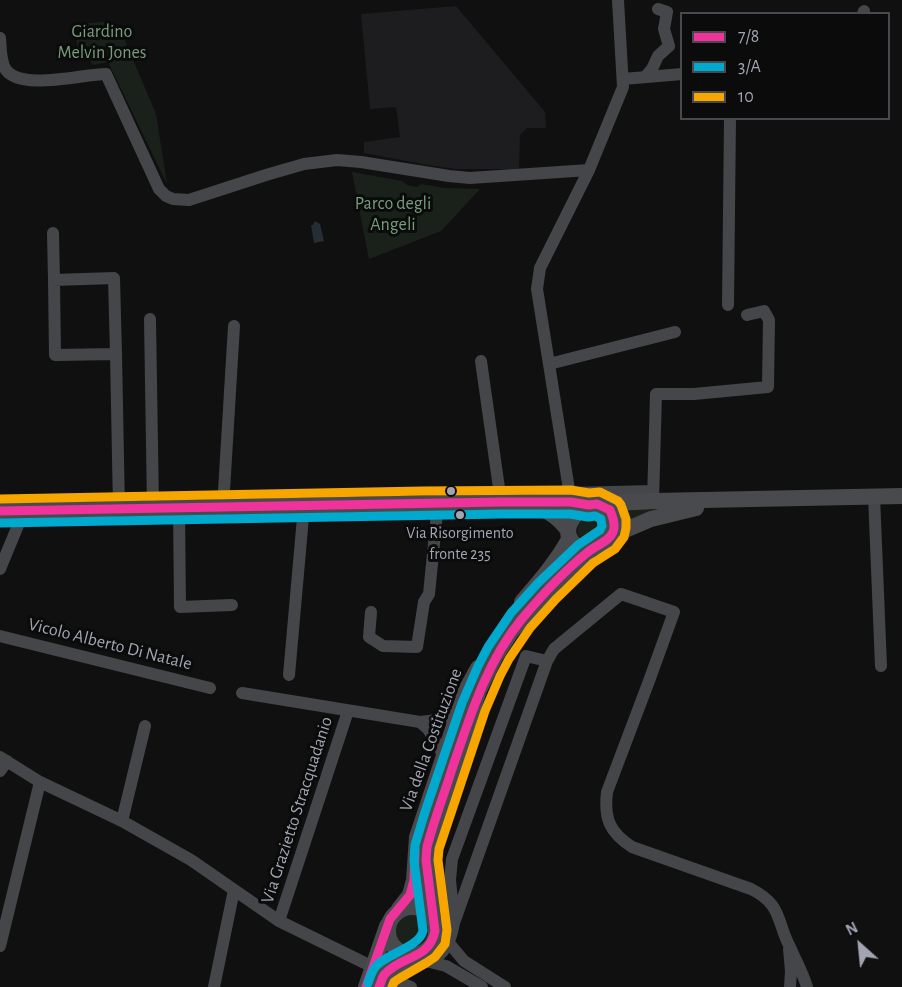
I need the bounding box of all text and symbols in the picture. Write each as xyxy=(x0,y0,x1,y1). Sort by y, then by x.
legend xyxy=(680,12,890,120)
park label: Giardino Melvin Jones xyxy=(58,21,146,63)
text: 7/8 xyxy=(738,28,759,46)
text: 3/A xyxy=(738,58,761,76)
text: 10 xyxy=(738,88,754,106)
park label: Parco degli Angeli xyxy=(355,193,431,236)
unlabelled marker xyxy=(445,485,457,497)
marker: Via Risorgimento fronte 235 xyxy=(454,509,466,521)
place label: Via Risorgimento fronte 235 xyxy=(406,523,514,561)
street label: Vicolo Alberto Di Natale xyxy=(26,613,194,675)
street label: Via della Costituzione xyxy=(395,665,467,815)
street label: Via Grazietto Stracquadanio xyxy=(257,714,337,906)
north arrow xyxy=(830,915,890,975)
text: N xyxy=(843,919,860,939)

